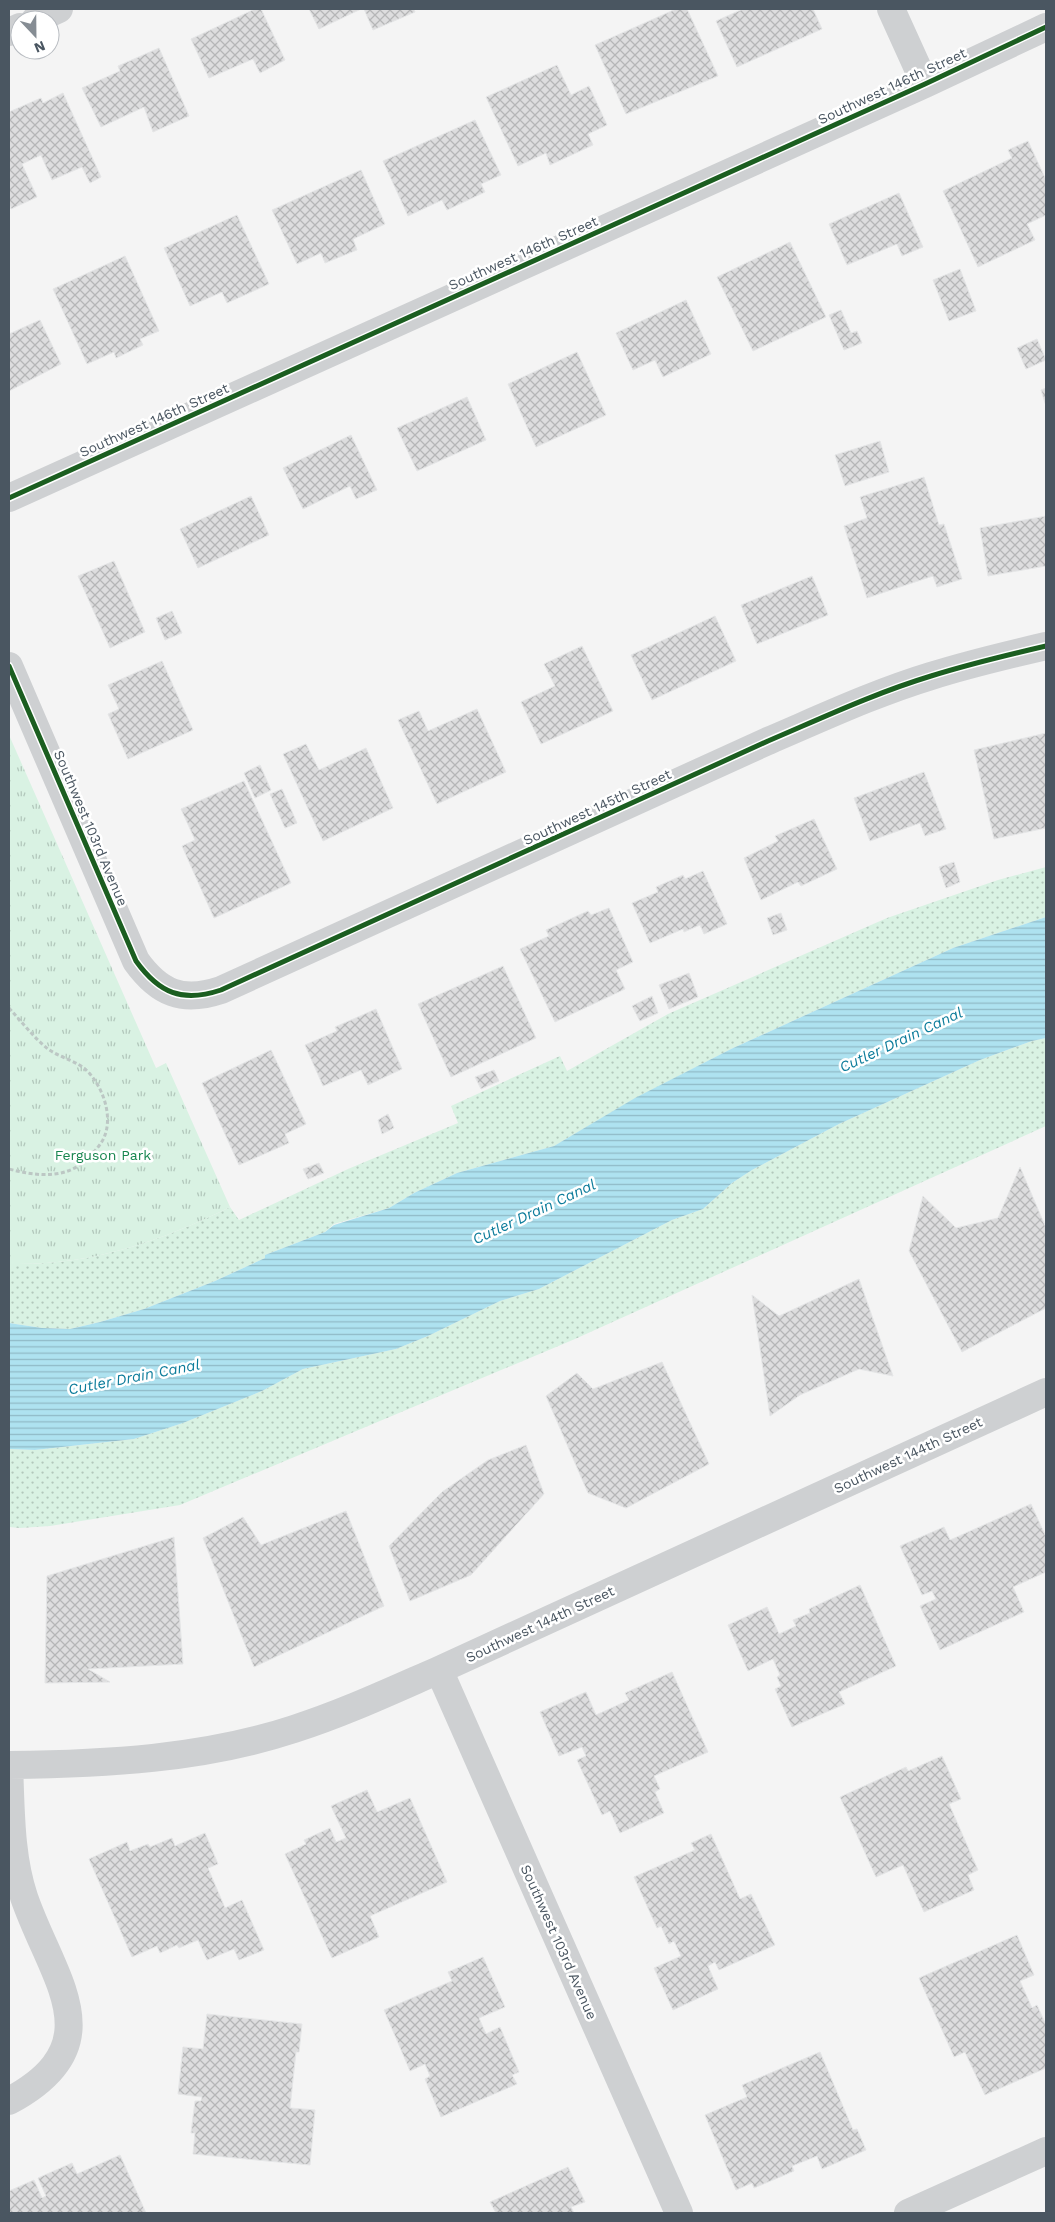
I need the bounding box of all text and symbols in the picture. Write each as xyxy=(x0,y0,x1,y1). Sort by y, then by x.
north arrow xyxy=(10,10,60,60)
text: N xyxy=(32,38,48,56)
street label: Southwest 146th Street xyxy=(815,45,969,127)
street label: Southwest 146th Street xyxy=(446,213,600,293)
street label: Southwest 146th Street xyxy=(77,380,231,460)
street label: Southwest 103rd Avenue xyxy=(51,748,131,908)
street label: Southwest 145th Street xyxy=(521,766,674,848)
water label: Cutler Drain Canal xyxy=(837,1003,966,1076)
park label: Ferguson Park xyxy=(55,1147,151,1163)
water label: Cutler Drain Canal xyxy=(470,1175,599,1248)
water label: Cutler Drain Canal xyxy=(67,1355,202,1399)
street label: Southwest 144th Street xyxy=(831,1414,985,1496)
street label: Southwest 144th Street xyxy=(463,1583,617,1665)
street label: Southwest 103rd Avenue xyxy=(518,1862,600,2022)

